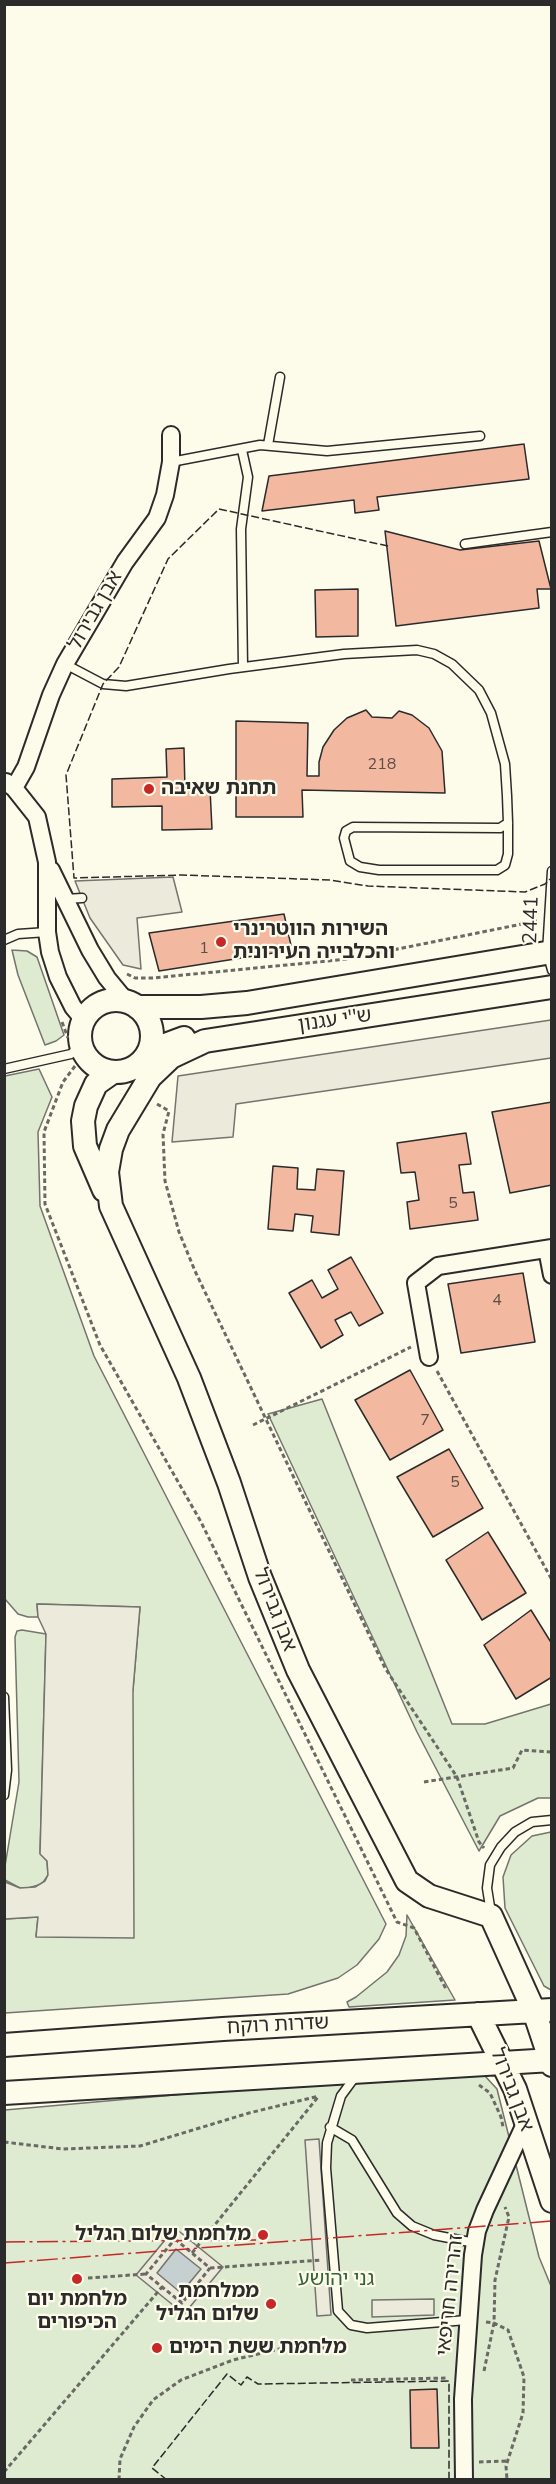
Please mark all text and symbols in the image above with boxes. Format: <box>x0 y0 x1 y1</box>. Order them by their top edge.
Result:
street label: אבן גבירול <box>64 567 128 655</box>
house number: 218 <box>368 755 396 775</box>
place label: תחנת שאיבה <box>161 777 276 801</box>
marker: תחנת שאיבה <box>142 782 156 796</box>
street label: 2441 <box>519 896 545 944</box>
place label: השירות הווטרינרי והכלבייה העירונית <box>233 918 395 965</box>
marker: השירות הווטרינרי והכלבייה העירונית <box>214 935 228 949</box>
house number: 1 <box>199 939 209 959</box>
street label: ש''י עגנון <box>297 1004 373 1038</box>
house number: 5 <box>448 1194 458 1214</box>
house number: 4 <box>492 1291 502 1311</box>
house number: 7 <box>420 1411 430 1431</box>
house number: 5 <box>450 1473 460 1493</box>
street label: אבן גבירול <box>247 1565 301 1655</box>
street label: שדרות רוקח <box>226 2011 330 2041</box>
street label: אבן גבירול <box>484 2045 538 2135</box>
place label: מלחמת שלום הגליל <box>75 2223 251 2247</box>
marker: מלחמת שלום הגליל <box>256 2228 270 2242</box>
street label: זהרירה חריפאי <box>433 2233 469 2357</box>
park label: גני יהושע <box>298 2268 374 2292</box>
marker: מלחמת יום הכיפורים <box>70 2272 84 2286</box>
place label: ממלחמת שלום הגליל <box>156 2280 259 2327</box>
place label: מלחמת יום הכיפורים <box>27 2288 127 2335</box>
marker: ממלחמת שלום הגליל <box>264 2297 278 2311</box>
place label: מלחמת ששת הימים <box>169 2336 347 2360</box>
marker: מלחמת ששת הימים <box>150 2341 164 2355</box>

